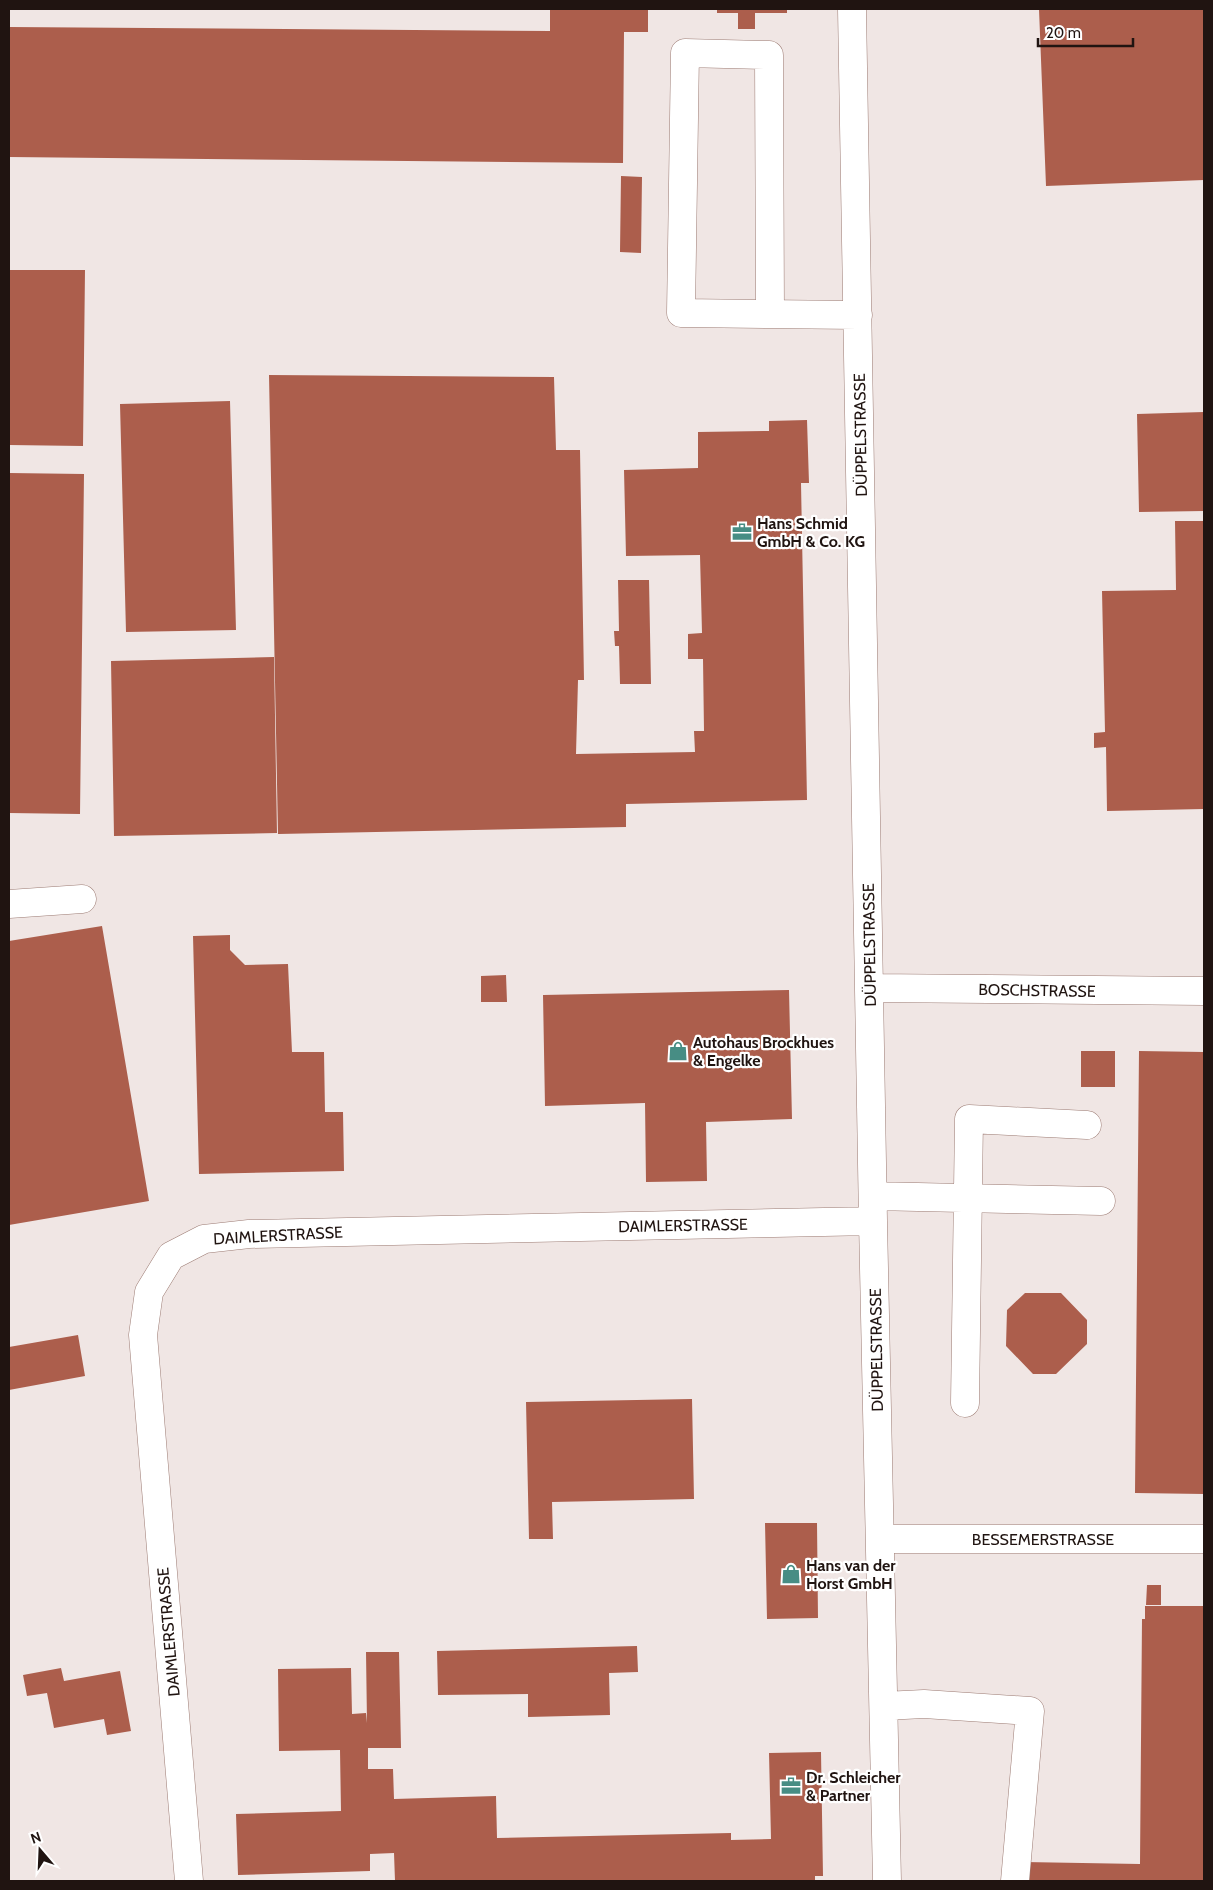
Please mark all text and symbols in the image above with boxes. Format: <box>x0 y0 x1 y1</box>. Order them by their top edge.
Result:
scale bar <box>1038 15 1133 47</box>
text: 20 m <box>1046 24 1081 42</box>
street label: DÜPPELSTRASSE <box>850 373 871 497</box>
place label: Hans Schmid GmbH & Co. KG <box>757 514 865 551</box>
office icon: Hans Schmid GmbH & Co. KG <box>731 521 753 543</box>
street label: DÜPPELSTRASSE <box>859 883 880 1007</box>
street label: BOSCHSTRASSE <box>978 980 1096 1001</box>
place label: Autohaus Brockhues & Engelke <box>693 1033 834 1070</box>
shop icon: Autohaus Brockhues & Engelke <box>667 1040 689 1062</box>
street label: DAIMLERSTRASSE <box>618 1215 748 1236</box>
street label: DAIMLERSTRASSE <box>213 1223 343 1248</box>
street label: DÜPPELSTRASSE <box>866 1288 887 1412</box>
street label: BESSEMERSTRASSE <box>972 1530 1114 1549</box>
place label: Hans van der Horst GmbH <box>806 1556 896 1593</box>
shop icon: Hans van der Horst GmbH <box>780 1563 802 1585</box>
street label: DAIMLERSTRASSE <box>153 1566 184 1697</box>
place label: Dr. Schleicher & Partner <box>806 1768 901 1805</box>
office icon: Dr. Schleicher & Partner <box>780 1775 802 1797</box>
north arrow <box>15 1825 65 1875</box>
text: N <box>28 1828 43 1848</box>

